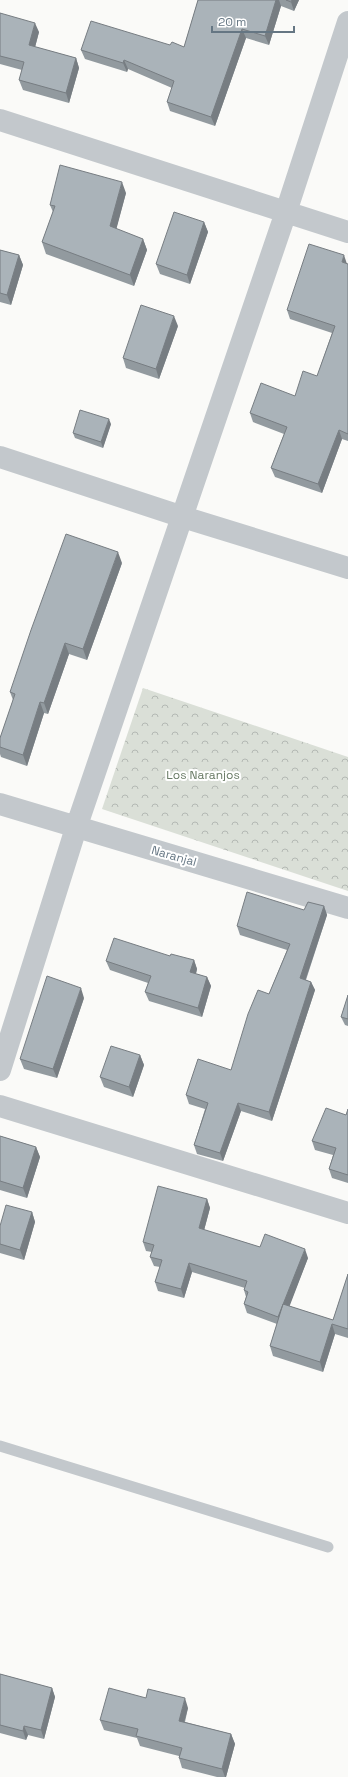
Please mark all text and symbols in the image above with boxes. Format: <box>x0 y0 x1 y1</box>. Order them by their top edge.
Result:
scale bar <box>212 8 294 34</box>
text: 20 m <box>218 14 246 30</box>
park label: Los Naranjos <box>166 767 240 783</box>
street label: Naranjal <box>150 842 198 870</box>

